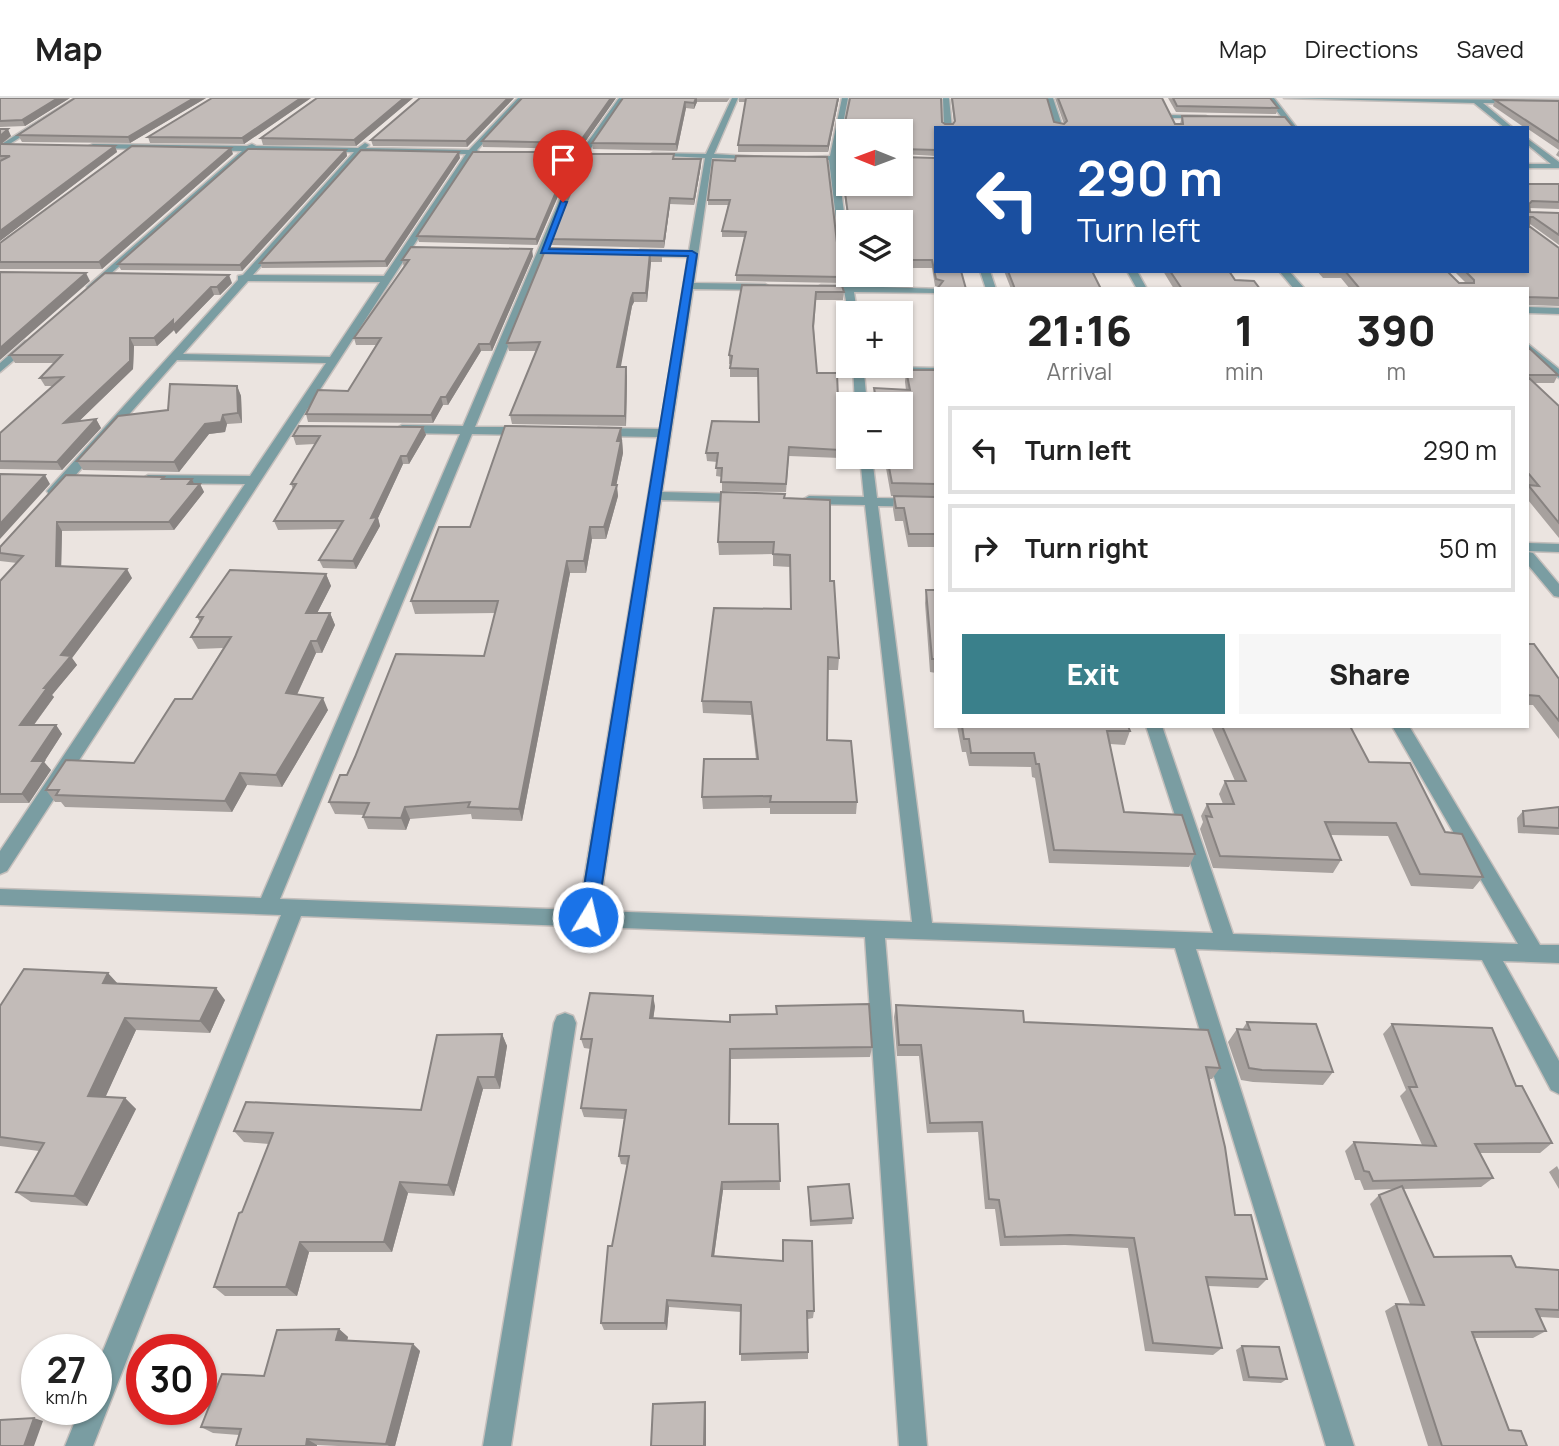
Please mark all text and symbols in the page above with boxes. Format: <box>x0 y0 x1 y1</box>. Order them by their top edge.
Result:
text: Map <box>35 26 103 71</box>
text: Map <box>1219 32 1267 65</box>
text: Directions <box>1305 32 1418 65</box>
text: Saved <box>1456 32 1524 65</box>
north arrow <box>836 119 914 196</box>
map controls <box>836 119 913 469</box>
pin <box>533 130 593 202</box>
icon: arrive <box>544 141 582 179</box>
text: 290 m <box>1077 144 1223 211</box>
icon: left <box>962 154 1053 245</box>
text: Turn left <box>1077 208 1201 252</box>
button: layers <box>836 210 913 287</box>
button: + <box>836 301 913 378</box>
text: 21:16 <box>1027 301 1132 359</box>
text: 1 <box>1235 301 1254 359</box>
text: 390 <box>1357 301 1436 359</box>
text: Arrival <box>1047 355 1112 387</box>
text: min <box>1225 355 1263 387</box>
text: m <box>1386 355 1406 387</box>
button: − <box>836 392 913 469</box>
icon: left <box>966 431 1004 469</box>
text: Turn left <box>1025 432 1132 468</box>
text: 290 m <box>1423 432 1497 468</box>
icon: right <box>966 529 1004 567</box>
text: Turn right <box>1025 530 1149 566</box>
text: 50 m <box>1439 530 1497 566</box>
button: Exit <box>962 634 1225 714</box>
button: Share <box>1239 634 1501 714</box>
position arrow <box>551 880 625 954</box>
speed limit sign: 30 <box>126 1334 217 1425</box>
text: 27 <box>47 1346 86 1394</box>
text: km/h <box>46 1385 87 1409</box>

